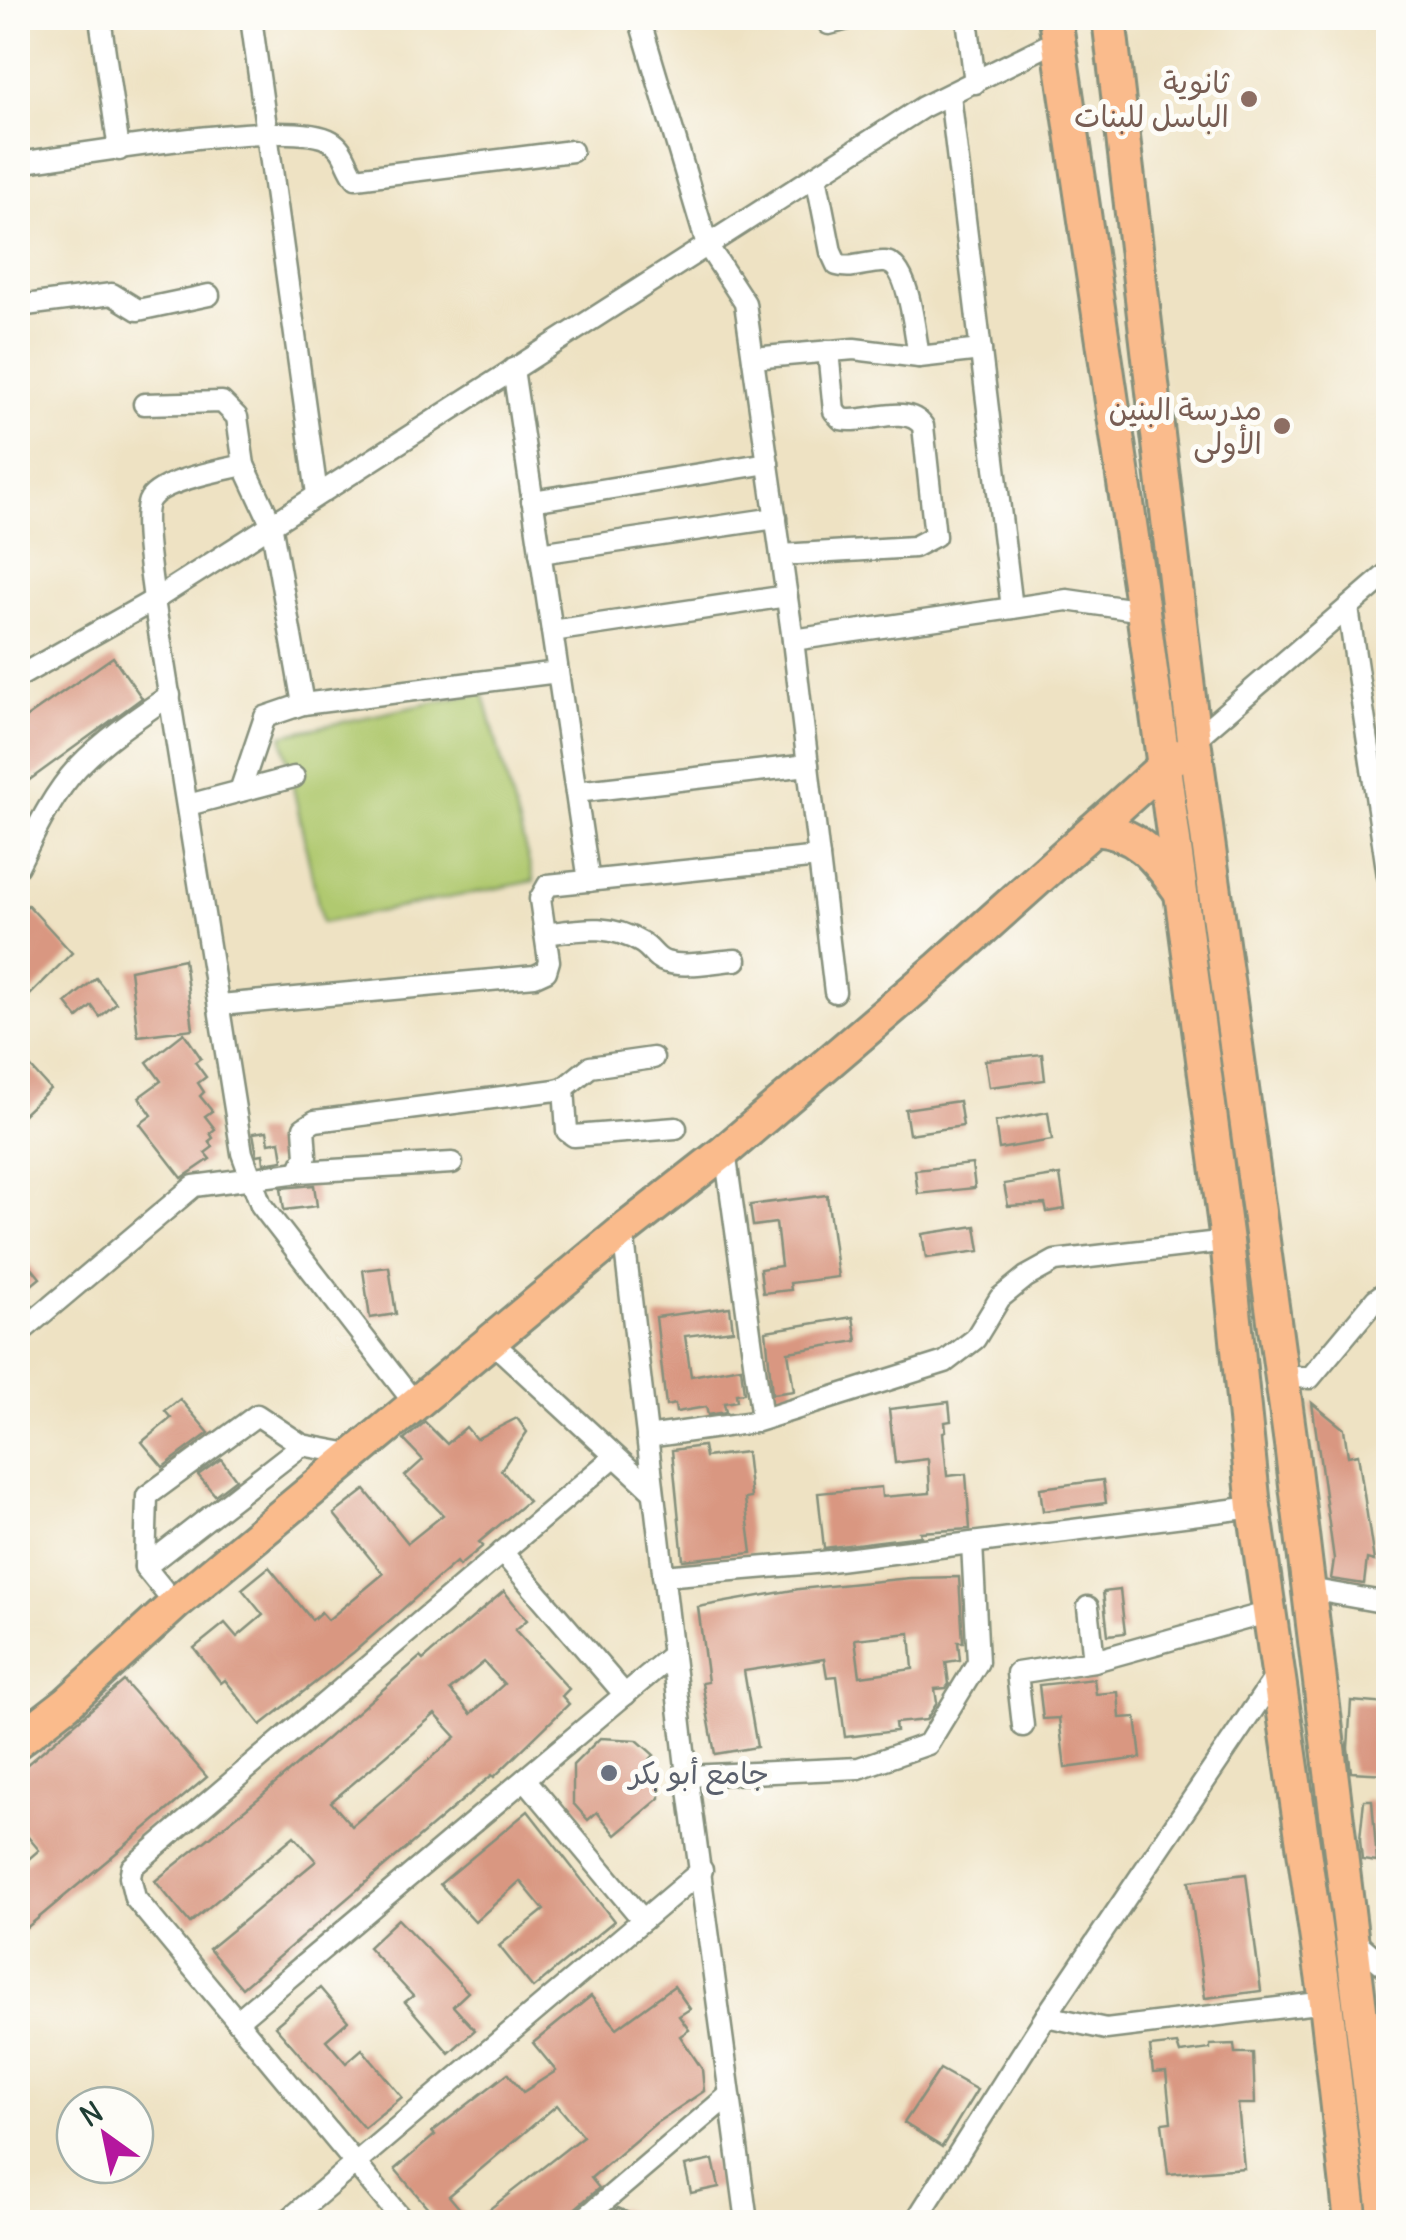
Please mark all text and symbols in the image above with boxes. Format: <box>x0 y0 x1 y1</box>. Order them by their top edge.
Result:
place label: ثانوية الباسل للبنات <box>1074 63 1230 135</box>
marker: ثانوية الباسل للبنات <box>1238 88 1260 110</box>
place label: مدرسة البنين الأولى <box>1109 390 1262 463</box>
marker: مدرسة البنين الأولى <box>1271 415 1293 437</box>
place label: جامع أبو بكر <box>626 1754 769 1796</box>
marker: جامع أبو بكر <box>598 1762 620 1784</box>
north arrow <box>55 2085 155 2185</box>
text: N <box>73 2094 109 2134</box>

